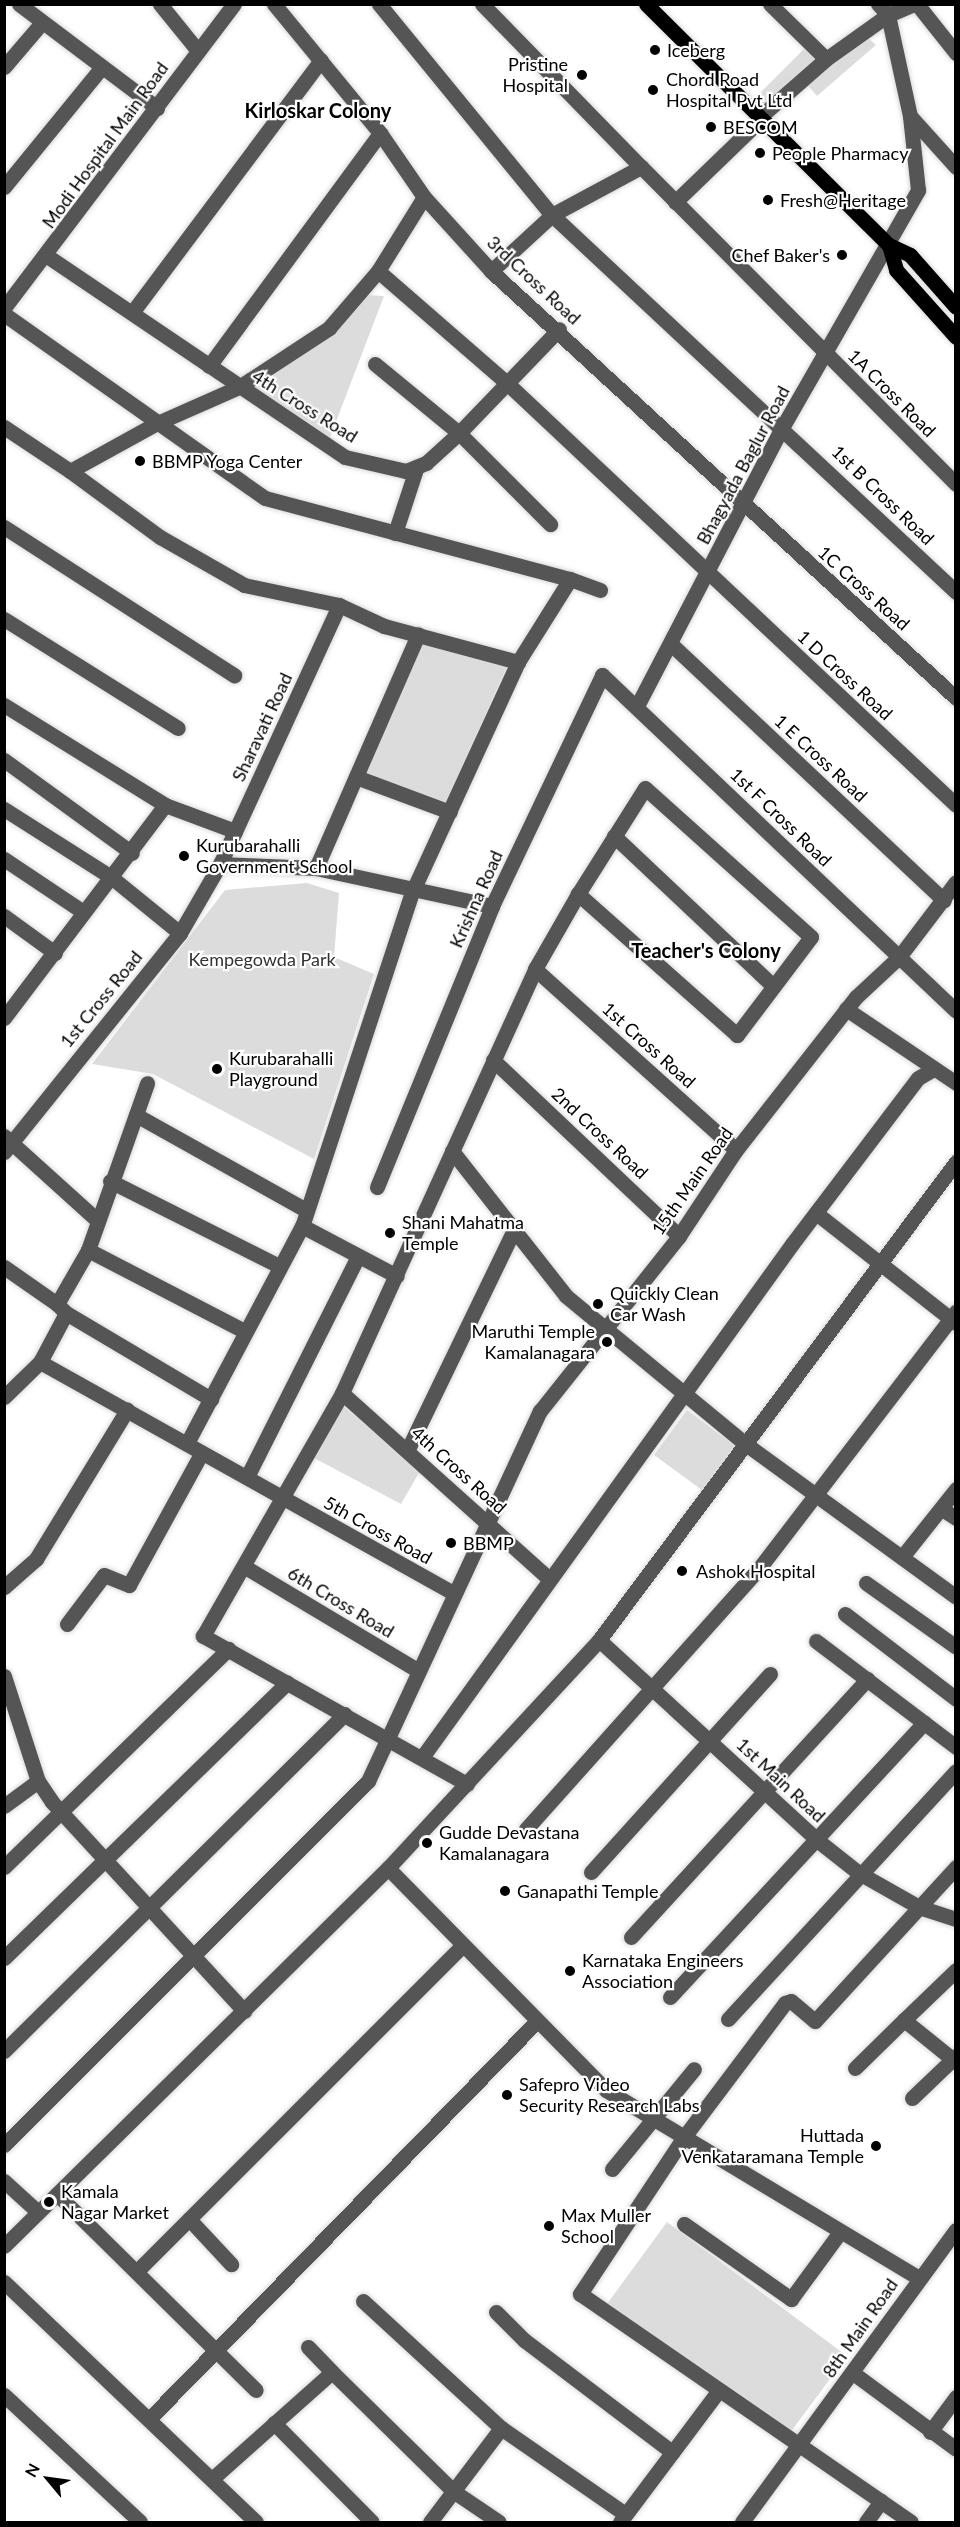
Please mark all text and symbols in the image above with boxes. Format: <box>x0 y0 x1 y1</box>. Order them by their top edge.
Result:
place label: Iceberg <box>667 39 725 61</box>
marker: Iceberg <box>648 43 662 57</box>
place label: Pristine Hospital <box>502 54 568 97</box>
street label: Modi Hospital Main Road <box>37 58 173 232</box>
marker: Pristine Hospital <box>573 66 591 84</box>
place label: Chord Road Hospital Pvt Ltd <box>666 69 792 112</box>
marker: Chord Road Hospital Pvt Ltd <box>644 81 662 99</box>
district label: Kirloskar Colony <box>244 98 392 122</box>
place label: BESCOM <box>723 116 798 138</box>
marker: BESCOM <box>704 120 718 134</box>
place label: People Pharmacy <box>772 142 908 164</box>
marker: People Pharmacy <box>753 146 767 160</box>
place label: Fresh@Heritage <box>780 189 906 211</box>
marker: Fresh@Heritage <box>761 193 775 207</box>
street label: 3rd Cross Road <box>483 231 585 329</box>
place label: Chef Baker's <box>731 244 830 266</box>
marker: Chef Baker's <box>835 248 849 262</box>
street label: 1A Cross Road <box>843 344 941 442</box>
street label: 4th Cross Road <box>248 365 362 447</box>
street label: Bhagyada Baglur Road <box>692 382 794 548</box>
street label: 1st B Cross Road <box>827 441 939 549</box>
place label: BBMP Yoga Center <box>152 450 303 472</box>
marker: BBMP Yoga Center <box>133 454 147 468</box>
street label: 1C Cross Road <box>814 541 914 635</box>
street label: 1 D Cross Road <box>793 626 897 724</box>
street label: Sharavati Road <box>227 669 297 785</box>
street label: 1 E Cross Road <box>770 710 872 806</box>
street label: 1st F Cross Road <box>726 763 836 871</box>
place label: Kurubarahalli Government School <box>196 835 352 878</box>
street label: Krishna Road <box>445 847 507 951</box>
marker: Kurubarahalli Government School <box>177 849 191 863</box>
district label: Teacher's Colony <box>631 938 781 962</box>
street label: 1st Cross Road <box>56 946 146 1052</box>
park label: Kempegowda Park <box>188 948 336 970</box>
street label: 1st Cross Road <box>598 998 700 1092</box>
place label: Kurubarahalli Playground <box>229 1048 333 1090</box>
marker: Kurubarahalli Playground <box>210 1062 224 1076</box>
street label: 2nd Cross Road <box>547 1083 653 1183</box>
street label: 15th Main Road <box>647 1123 737 1239</box>
place label: Shani Mahatma Temple <box>402 1212 524 1254</box>
marker: Shani Mahatma Temple <box>383 1226 397 1240</box>
place label: Quickly Clean Car Wash <box>610 1283 719 1326</box>
marker: Quickly Clean Car Wash <box>591 1297 605 1311</box>
place label: Maruthi Temple Kamalanagara <box>471 1321 595 1364</box>
marker: Maruthi Temple Kamalanagara <box>600 1335 614 1349</box>
street label: 4th Cross Road <box>407 1422 511 1518</box>
street label: 5th Cross Road <box>320 1491 436 1569</box>
place label: BBMP <box>463 1532 514 1554</box>
marker: BBMP <box>444 1536 458 1550</box>
place label: Ashok Hospital <box>696 1560 816 1582</box>
street label: 6th Cross Road <box>284 1562 398 1642</box>
marker: Ashok Hospital <box>673 1562 691 1580</box>
street label: 1st Main Road <box>732 1733 830 1827</box>
place label: Gudde Devastana Kamalanagara <box>439 1822 579 1864</box>
marker: Gudde Devastana Kamalanagara <box>420 1836 434 1850</box>
place label: Ganapathi Temple <box>517 1880 659 1902</box>
marker: Ganapathi Temple <box>498 1884 512 1898</box>
place label: Karnataka Engineers Association <box>582 1950 744 1992</box>
marker: Karnataka Engineers Association <box>563 1964 577 1978</box>
place label: Safepro Video Security Research Labs <box>519 2074 700 2116</box>
marker: Safepro Video Security Research Labs <box>500 2088 514 2102</box>
place label: Huttada Venkataramana Temple <box>681 2125 864 2168</box>
marker: Huttada Venkataramana Temple <box>869 2139 883 2153</box>
place label: Kamala Nagar Market <box>61 2181 169 2224</box>
marker: Kamala Nagar Market <box>42 2195 56 2209</box>
place label: Max Muller School <box>561 2205 651 2248</box>
marker: Max Muller School <box>542 2219 556 2233</box>
street label: 8th Main Road <box>818 2274 902 2382</box>
north arrow <box>18 2449 78 2509</box>
text: N <box>21 2460 43 2480</box>

